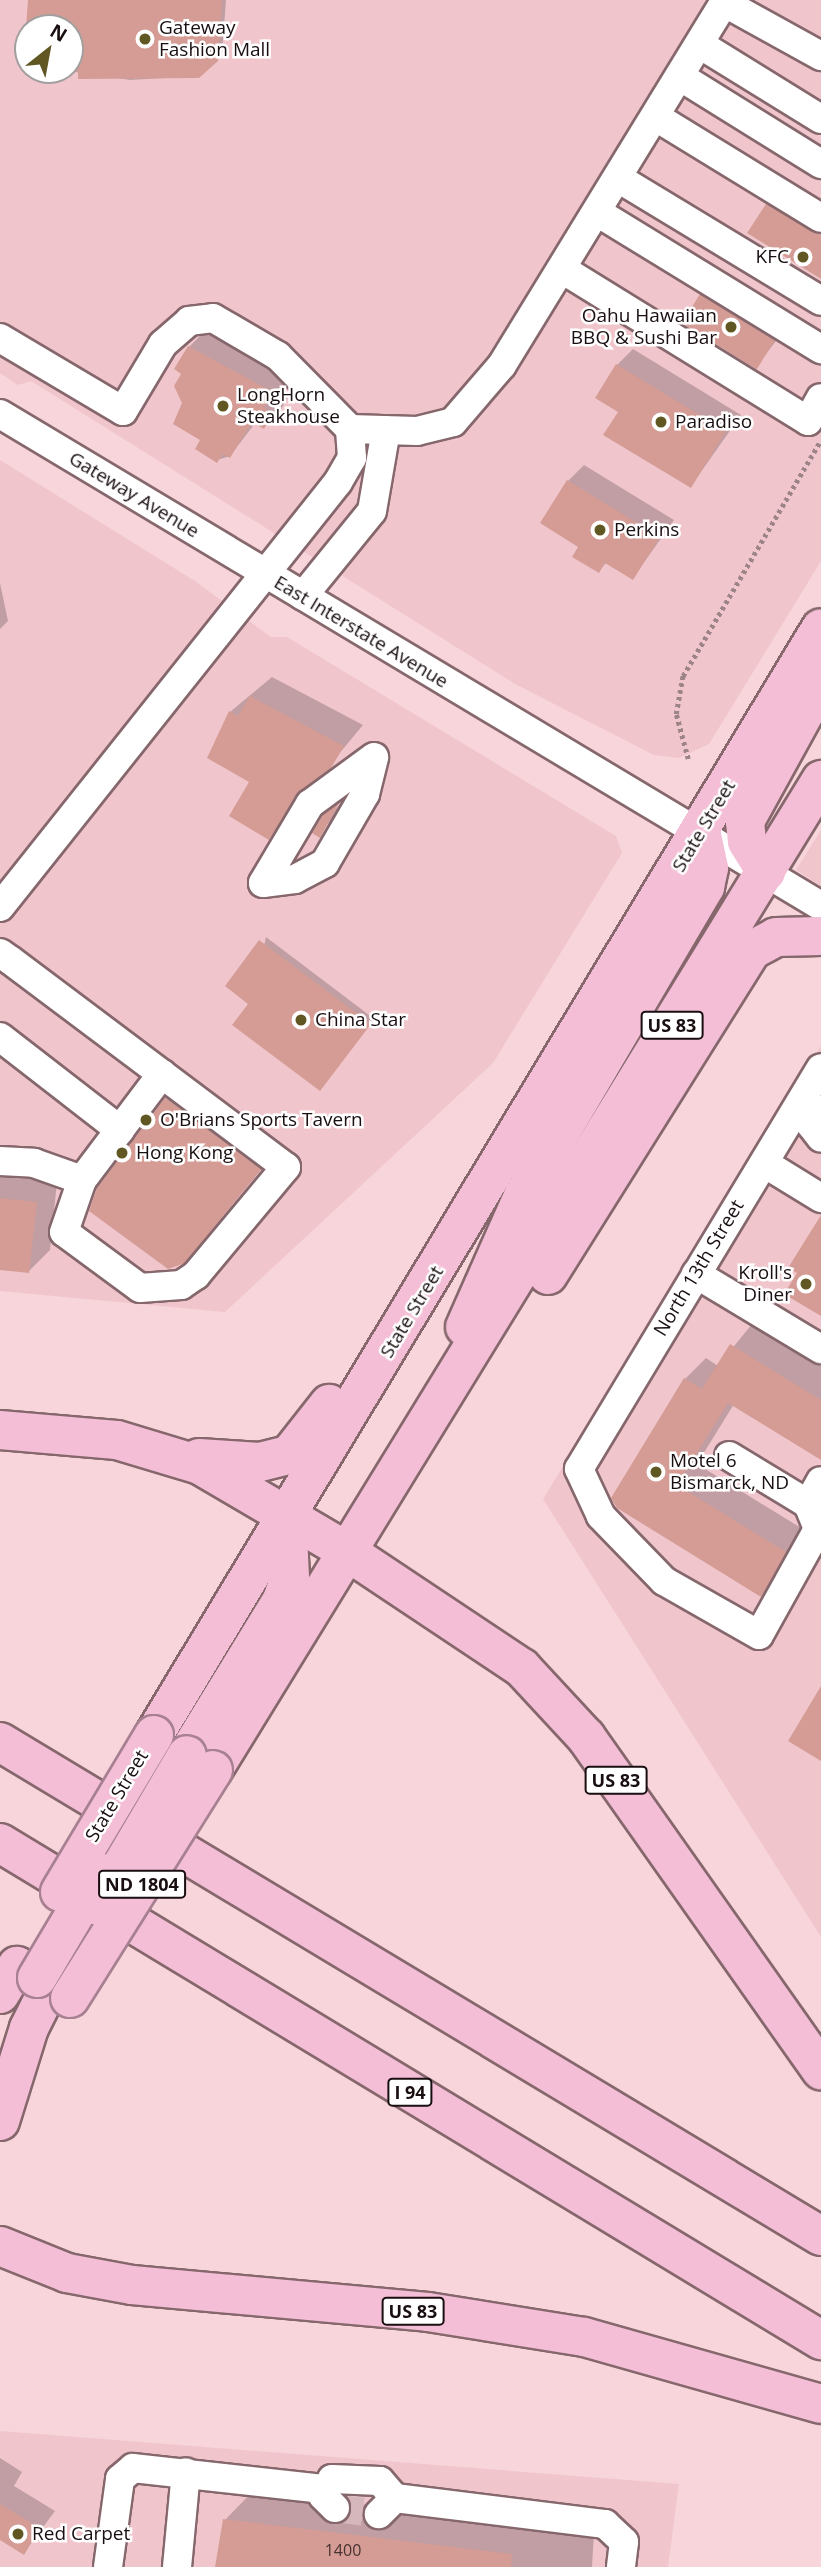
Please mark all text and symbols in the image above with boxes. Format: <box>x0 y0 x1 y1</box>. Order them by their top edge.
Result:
north arrow <box>14 14 84 84</box>
place label: Gateway Fashion Mall <box>159 17 270 61</box>
text: N <box>45 18 72 48</box>
marker: Gateway Fashion Mall <box>137 31 153 47</box>
place label: KFC <box>756 246 789 268</box>
marker: KFC <box>795 249 811 265</box>
place label: Oahu Hawaiian BBQ & Sushi Bar <box>571 305 717 349</box>
marker: Oahu Hawaiian BBQ & Sushi Bar <box>723 319 739 335</box>
place label: LongHorn Steakhouse <box>237 384 340 428</box>
marker: LongHorn Steakhouse <box>215 398 231 414</box>
place label: Paradiso <box>675 411 752 433</box>
marker: Paradiso <box>653 414 669 430</box>
street label: Gateway Avenue <box>65 447 203 543</box>
place label: Perkins <box>614 519 679 541</box>
marker: Perkins <box>592 522 608 538</box>
street label: East Interstate Avenue <box>270 571 452 693</box>
street label: State Street <box>668 776 740 876</box>
place label: China Star <box>315 1009 406 1031</box>
road number: US 83 <box>640 1010 704 1040</box>
marker: China Star <box>293 1012 309 1028</box>
place label: O'Brians Sports Tavern <box>160 1109 363 1131</box>
marker: O'Brians Sports Tavern <box>138 1112 154 1128</box>
place label: Hong Kong <box>136 1142 233 1164</box>
marker: Hong Kong <box>114 1145 130 1161</box>
street label: North 13th Street <box>649 1196 749 1340</box>
street label: State Street <box>376 1262 448 1362</box>
place label: Kroll's Diner <box>738 1262 792 1306</box>
marker: Kroll's Diner <box>798 1276 814 1292</box>
place label: Motel 6 Bismarck, ND <box>670 1450 789 1494</box>
marker: Motel 6 Bismarck, ND <box>648 1464 664 1480</box>
street label: State Street <box>81 1746 153 1846</box>
road number: US 83 <box>584 1765 648 1794</box>
road number: ND 1804 <box>96 1870 188 1898</box>
road number: I 94 <box>387 2078 433 2106</box>
road number: US 83 <box>382 2297 444 2326</box>
place label: Red Carpet <box>32 2523 130 2545</box>
marker: Red Carpet <box>10 2526 26 2542</box>
house number: 1400 <box>325 2540 361 2560</box>

